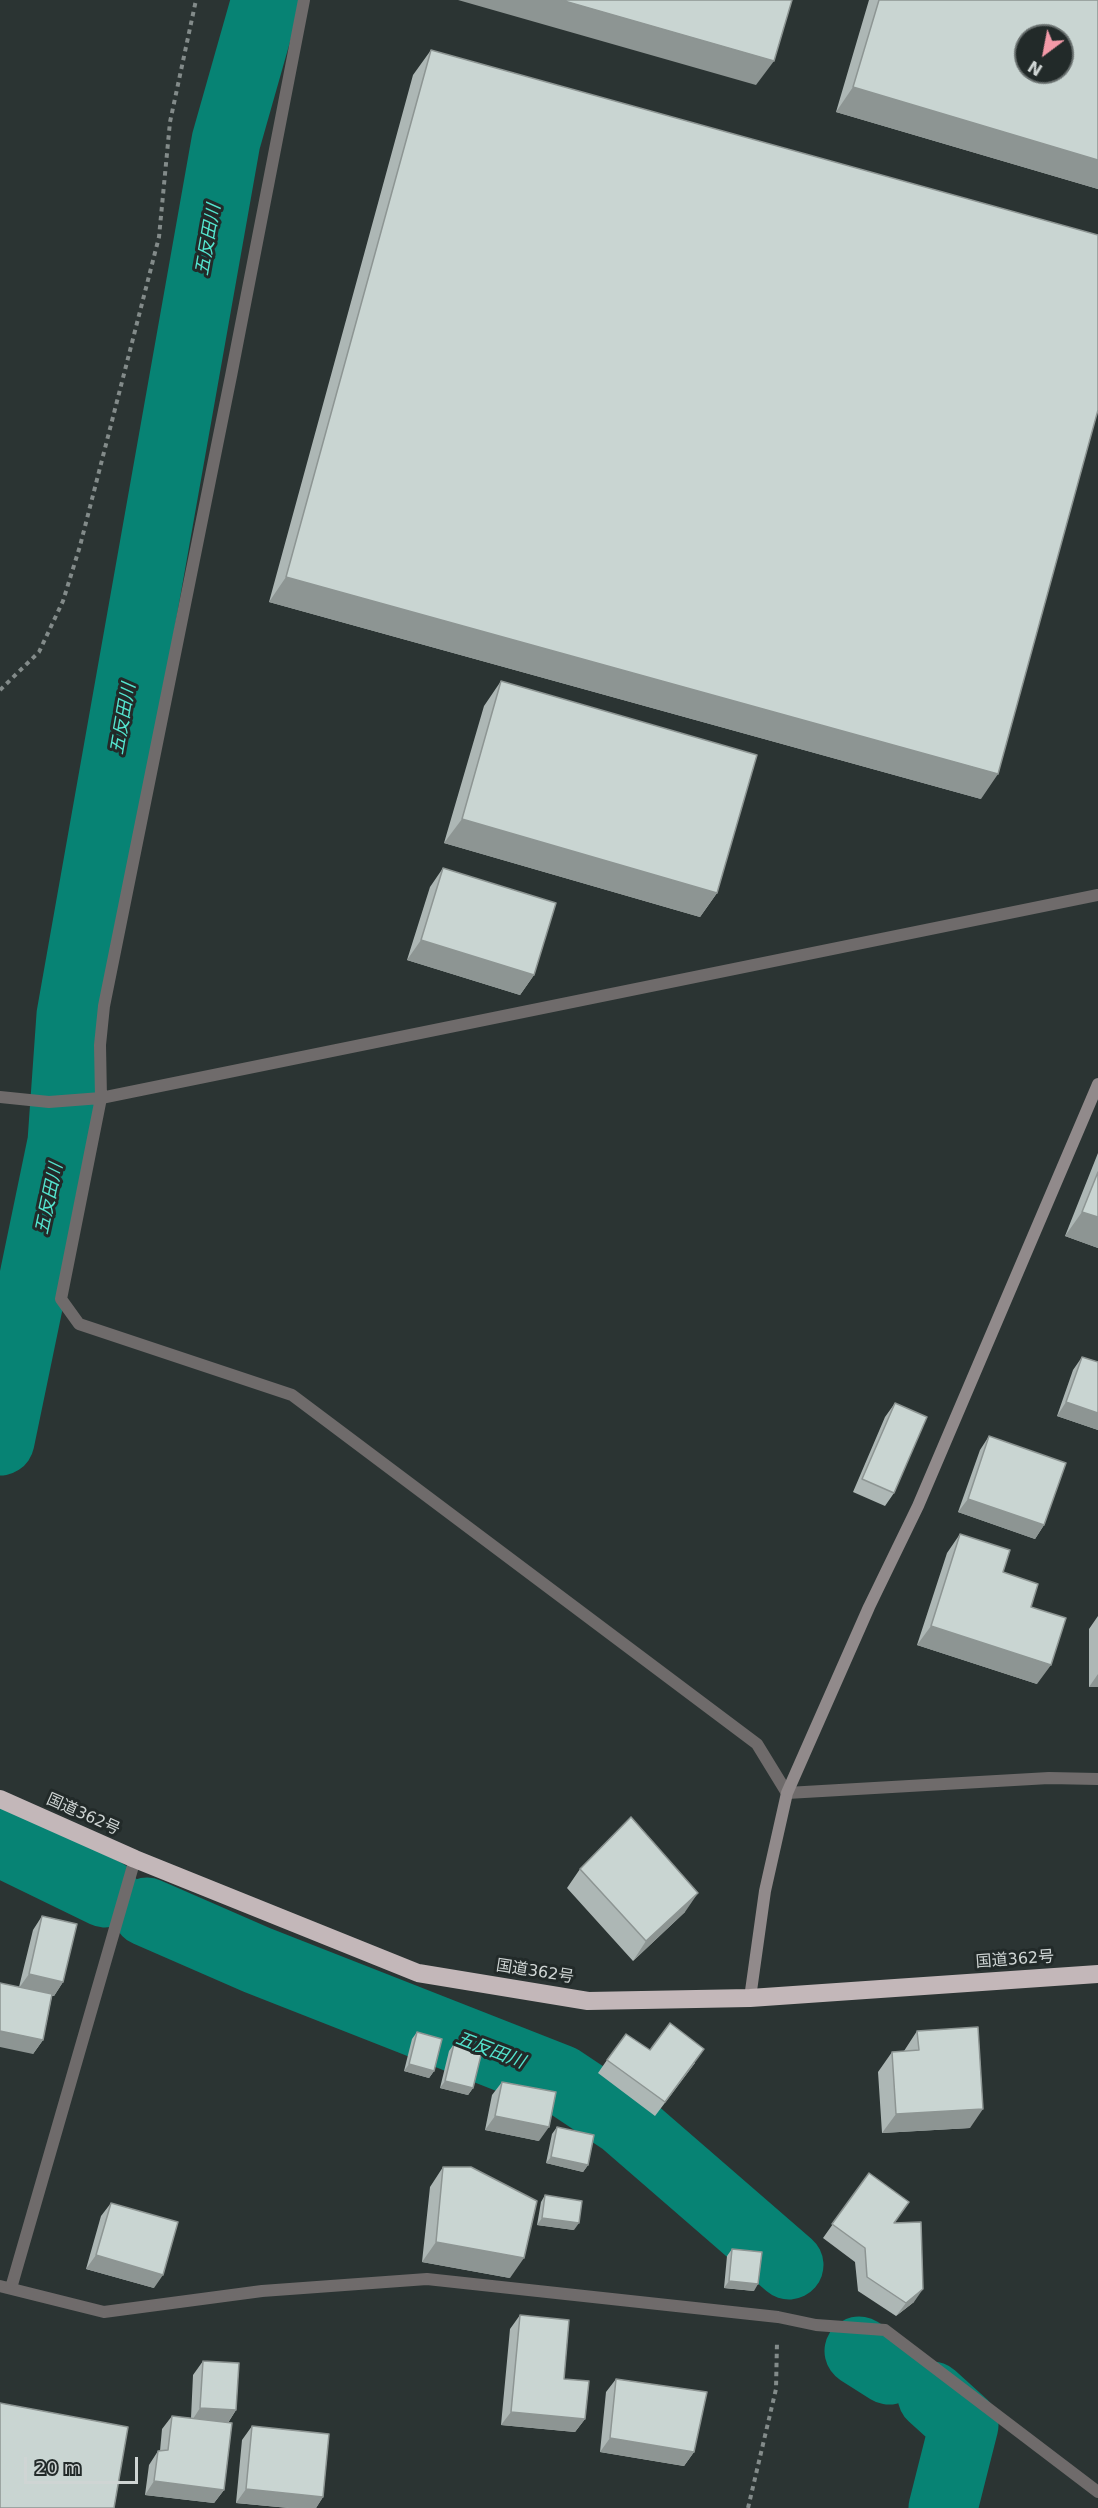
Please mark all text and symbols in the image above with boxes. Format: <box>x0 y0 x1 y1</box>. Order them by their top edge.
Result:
north arrow <box>1014 24 1074 84</box>
text: N <box>1025 56 1046 80</box>
water label: 五反田川 <box>192 203 226 277</box>
water label: 五反田川 <box>107 682 141 756</box>
water label: 五反田川 <box>32 1162 68 1236</box>
street label: 国道362号 <box>43 1790 123 1840</box>
street label: 国道362号 <box>975 1948 1055 1972</box>
street label: 国道362号 <box>495 1956 575 1988</box>
water label: 五反田川 <box>453 2028 527 2074</box>
scale bar <box>27 2445 141 2483</box>
text: 20 m <box>35 2457 81 2478</box>

